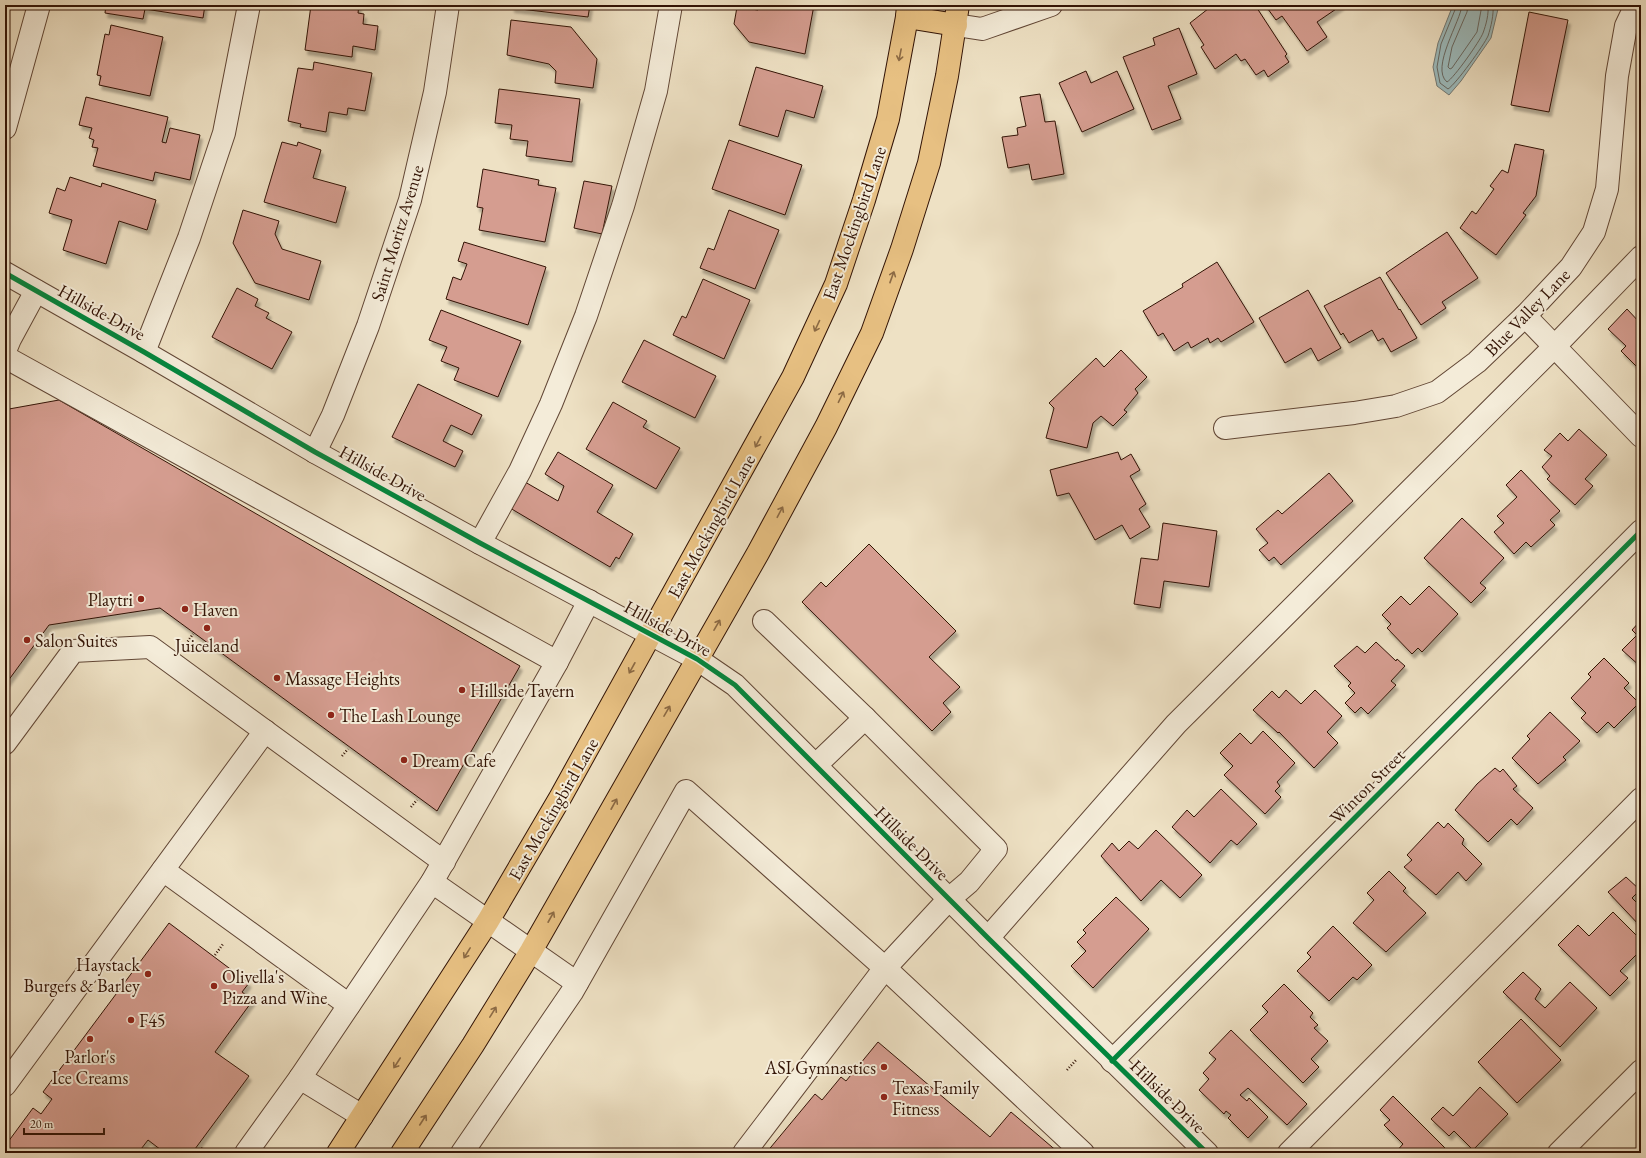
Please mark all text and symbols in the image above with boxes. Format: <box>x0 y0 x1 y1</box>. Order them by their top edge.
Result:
one-way arrow <box>896 49 904 62</box>
street label: East Mockingbird Lane <box>817 143 891 303</box>
street label: Saint Moritz Avenue <box>365 162 429 304</box>
street label: Blue Valley Lane <box>1479 263 1575 361</box>
one-way arrow <box>889 271 896 284</box>
street label: Hillside Drive <box>54 279 150 345</box>
one-way arrow <box>813 320 820 332</box>
one-way arrow <box>838 391 845 403</box>
one-way arrow <box>753 436 761 448</box>
street label: Hillside Drive <box>335 440 431 506</box>
street label: East Mockingbird Lane <box>662 450 760 602</box>
one-way arrow <box>777 506 785 518</box>
place label: Playtri <box>88 588 134 611</box>
marker: Playtri <box>136 594 146 604</box>
street label: Hillside Drive <box>620 595 716 661</box>
place label: Haven <box>193 598 239 621</box>
marker: Haven <box>180 604 190 614</box>
one-way arrow <box>713 619 721 631</box>
marker: Juiceland <box>202 623 212 633</box>
place label: Salon Suites <box>35 629 118 652</box>
place label: Juiceland <box>173 634 240 657</box>
marker: Salon Suites <box>22 635 32 645</box>
one-way arrow <box>627 662 635 674</box>
place label: Massage Heights <box>285 667 400 690</box>
marker: Massage Heights <box>272 673 282 683</box>
place label: Hillside Tavern <box>470 679 575 702</box>
marker: Hillside Tavern <box>457 685 467 695</box>
place label: The Lash Lounge <box>339 704 461 727</box>
one-way arrow <box>663 705 671 717</box>
marker: The Lash Lounge <box>326 710 336 720</box>
street label: East Mockingbird Lane <box>503 734 603 884</box>
street label: Winton Street <box>1324 743 1410 829</box>
place label: Dream Cafe <box>412 749 496 772</box>
marker: Dream Cafe <box>399 755 409 765</box>
one-way arrow <box>611 798 619 810</box>
street label: Hillside Drive <box>870 801 954 885</box>
one-way arrow <box>547 911 555 923</box>
one-way arrow <box>463 948 471 959</box>
place label: Haystack Burgers & Barley <box>23 953 141 997</box>
place label: Olivella's Pizza and Wine <box>222 965 327 1009</box>
marker: Haystack Burgers & Barley <box>143 969 153 979</box>
marker: Olivella's Pizza and Wine <box>209 981 219 991</box>
one-way arrow <box>490 1006 498 1018</box>
place label: F45 <box>139 1009 166 1032</box>
marker: F45 <box>126 1015 136 1025</box>
marker: Parlor's Ice Creams <box>85 1034 95 1044</box>
place label: Parlor's Ice Creams <box>52 1045 128 1089</box>
street label: Hillside Drive <box>1125 1054 1211 1138</box>
place label: ASI Gymnastics <box>764 1056 876 1079</box>
one-way arrow <box>393 1057 401 1068</box>
marker: ASI Gymnastics <box>879 1062 889 1072</box>
place label: Texas Family Fitness <box>892 1076 980 1120</box>
marker: Texas Family Fitness <box>879 1092 889 1102</box>
scale bar <box>24 1110 104 1136</box>
one-way arrow <box>419 1115 427 1126</box>
text: 20 m <box>30 1116 54 1132</box>

